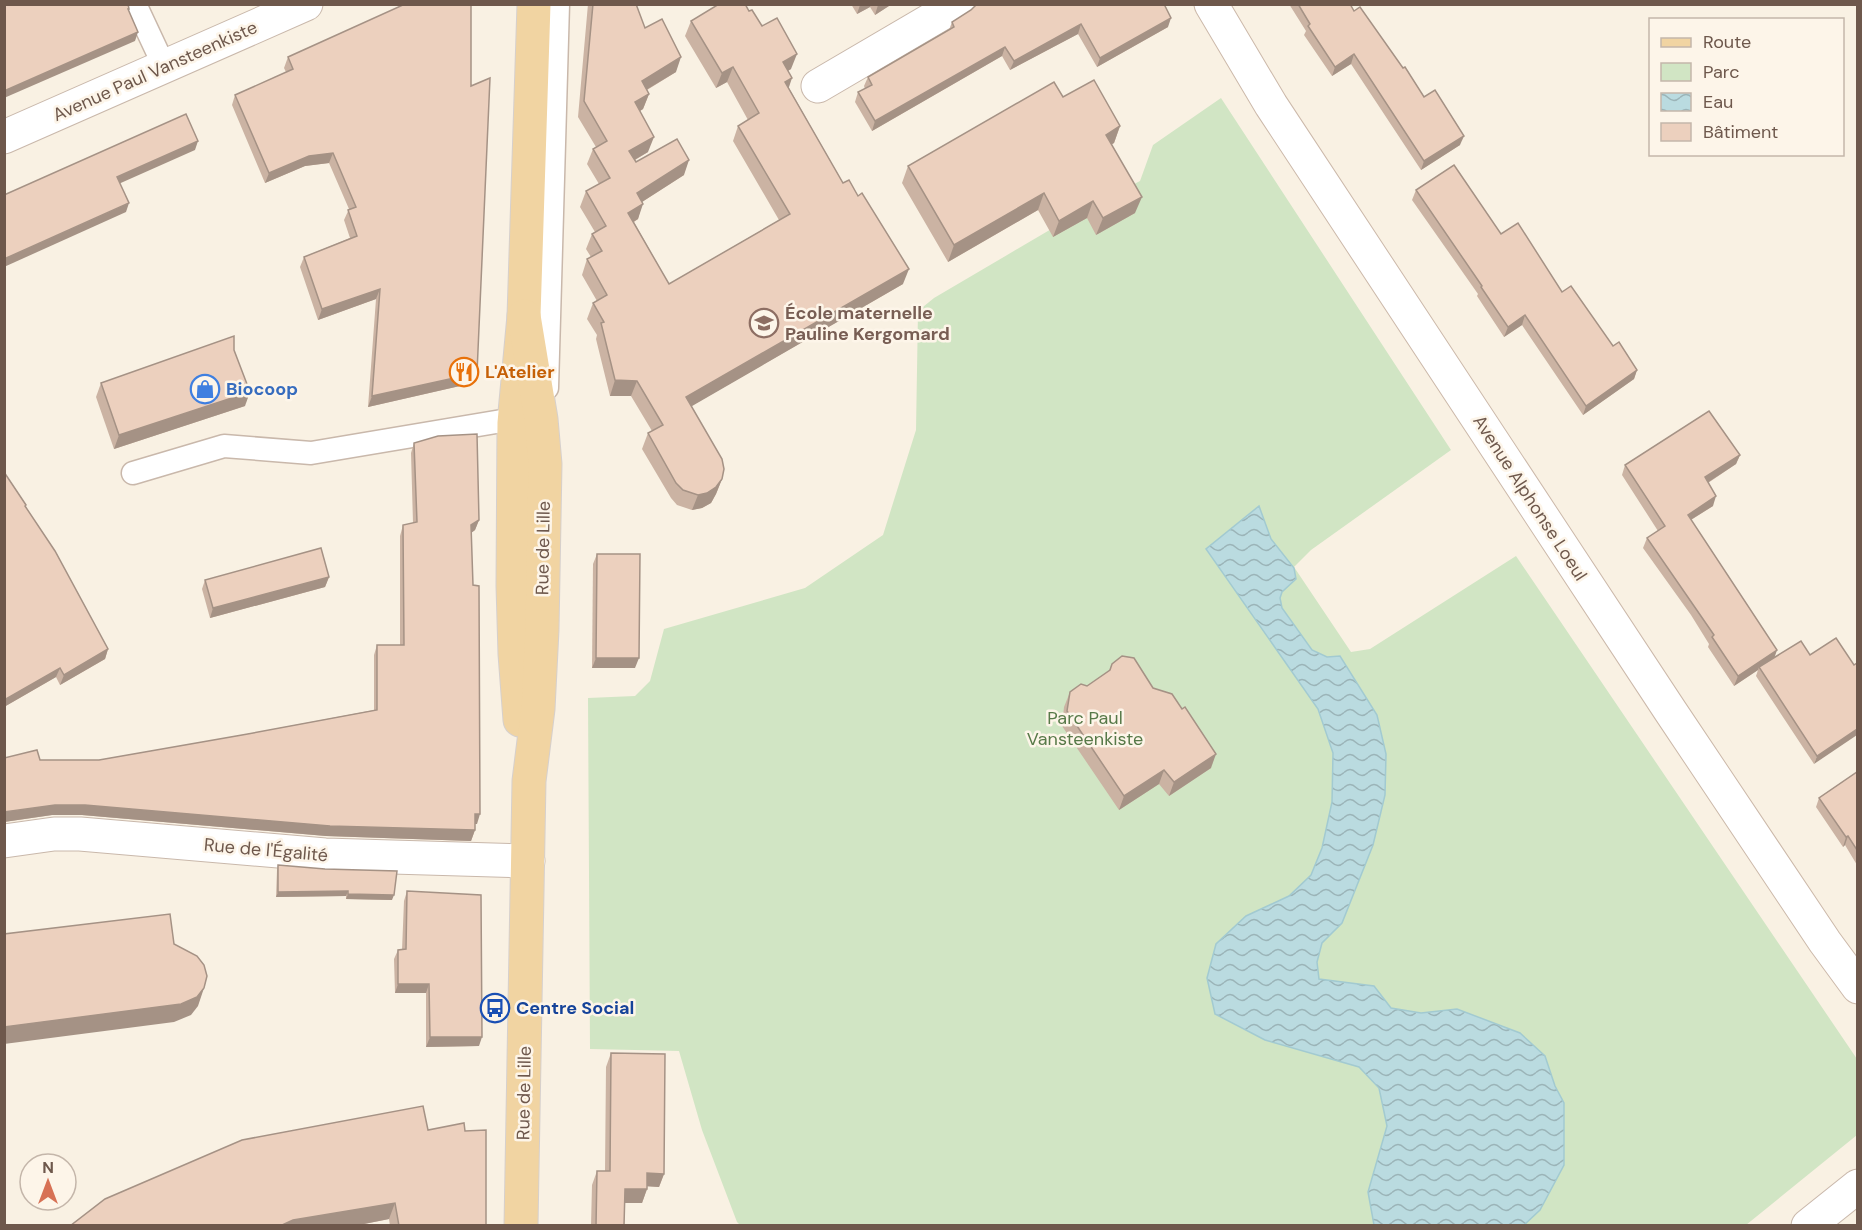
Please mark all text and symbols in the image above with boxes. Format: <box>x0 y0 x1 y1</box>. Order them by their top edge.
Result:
street label: Avenue Paul Vansteenkiste <box>49 15 261 127</box>
legend <box>1649 18 1844 156</box>
text: Route <box>1703 30 1751 54</box>
text: Parc <box>1703 60 1739 84</box>
text: Eau <box>1703 90 1733 114</box>
text: Bâtiment <box>1703 120 1778 144</box>
place label: École maternelle Pauline Kergomard <box>785 301 950 346</box>
school or university icon: École maternelle Pauline Kergomard <box>748 307 780 339</box>
restaurant icon: L'Atelier <box>448 356 480 388</box>
place label: L'Atelier <box>485 360 555 384</box>
shop icon: Biocoop <box>189 373 221 405</box>
place label: Biocoop <box>226 377 298 401</box>
street label: Avenue Alphonse Loeul <box>1467 411 1593 585</box>
street label: Rue de Lille <box>530 501 556 595</box>
park label: Parc Paul Vansteenkiste <box>1027 706 1143 751</box>
street label: Rue de l'Égalité <box>203 833 329 867</box>
bus stop icon: Centre Social <box>479 992 511 1024</box>
place label: Centre Social <box>516 996 634 1020</box>
street label: Rue de Lille <box>511 1046 537 1140</box>
north arrow <box>18 1152 78 1212</box>
text: N <box>42 1157 54 1178</box>

